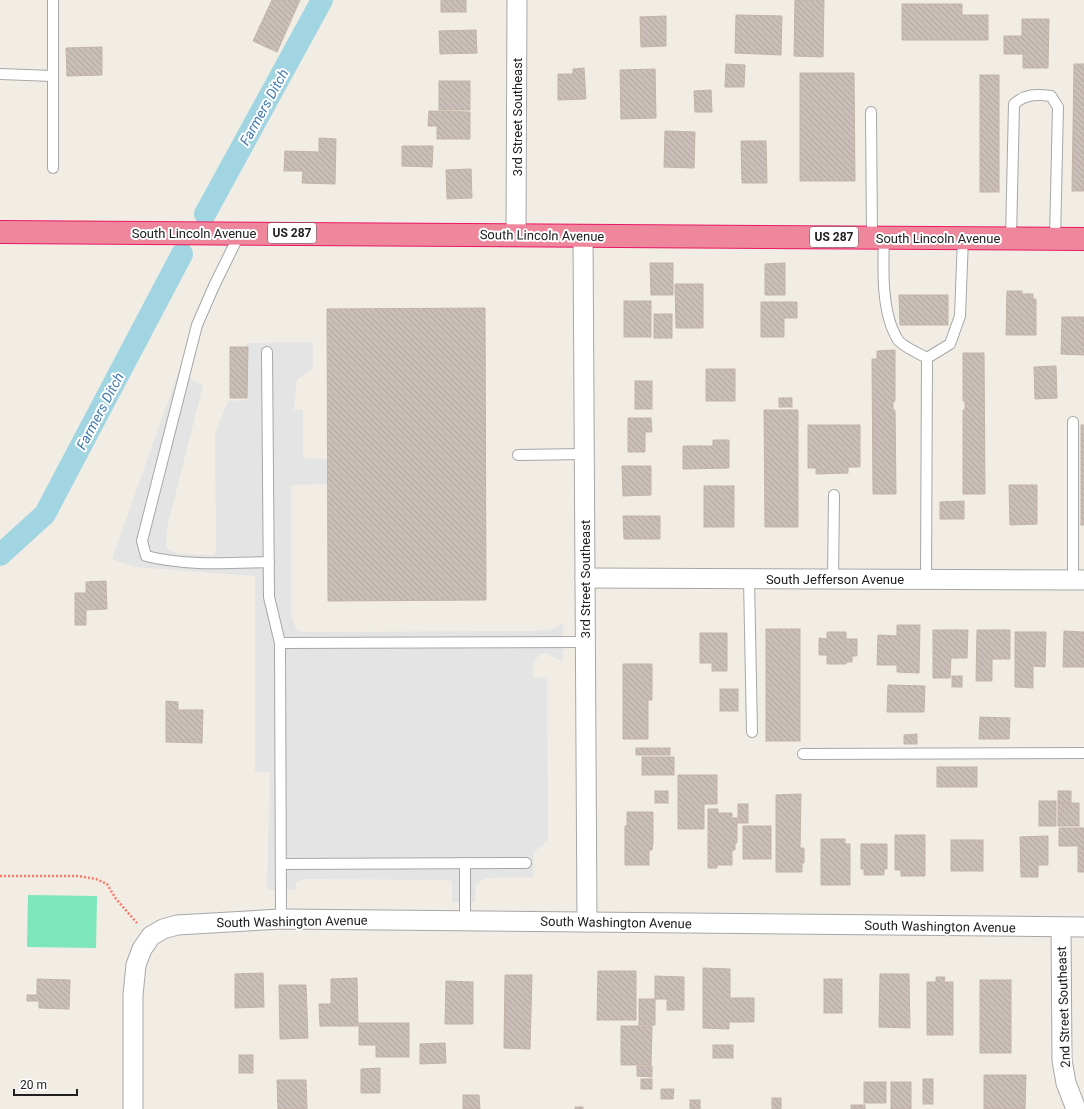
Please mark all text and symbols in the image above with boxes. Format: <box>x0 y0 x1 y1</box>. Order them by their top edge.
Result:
street label: 3rd Street Southeast <box>510 58 525 176</box>
water label: Farmers Ditch <box>236 66 292 148</box>
road number: US 287 <box>268 223 316 243</box>
street label: South Lincoln Avenue <box>132 226 256 241</box>
street label: South Lincoln Avenue <box>480 227 605 244</box>
road number: US 287 <box>810 227 858 247</box>
street label: South Lincoln Avenue <box>876 231 1000 246</box>
water label: Farmers Ditch <box>73 370 127 452</box>
street label: 3rd Street Southeast <box>578 520 593 638</box>
street label: South Jefferson Avenue <box>766 572 904 587</box>
street label: South Washington Avenue <box>216 913 368 930</box>
street label: South Washington Avenue <box>540 914 692 931</box>
street label: South Washington Avenue <box>864 918 1016 935</box>
street label: 2nd Street Southeast <box>1054 946 1073 1068</box>
scale bar <box>14 1071 77 1097</box>
text: 20 m <box>20 1078 47 1092</box>

